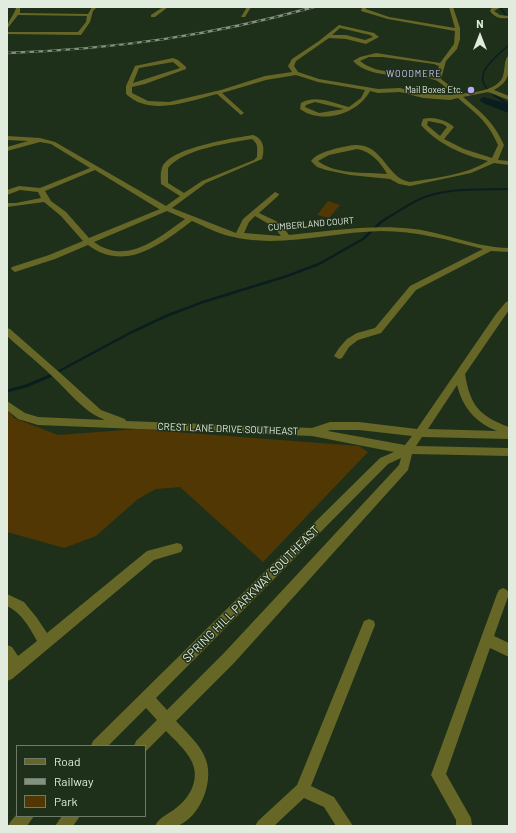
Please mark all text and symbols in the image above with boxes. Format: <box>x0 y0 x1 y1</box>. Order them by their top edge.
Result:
north arrow <box>460 16 500 56</box>
text: N <box>476 17 484 30</box>
district label: WOODMERE <box>386 69 442 79</box>
place label: Mail Boxes Etc. <box>405 85 463 95</box>
marker: Mail Boxes Etc. <box>466 85 476 95</box>
street label: CUMBERLAND COURT <box>268 215 354 233</box>
street label: CREST LANE DRIVE SOUTHEAST <box>157 421 299 437</box>
street label: SPRING HILL PARKWAY SOUTHEAST <box>179 522 323 666</box>
legend <box>16 745 146 817</box>
text: Road <box>54 754 81 768</box>
text: Railway <box>54 774 93 788</box>
text: Park <box>54 794 78 808</box>

